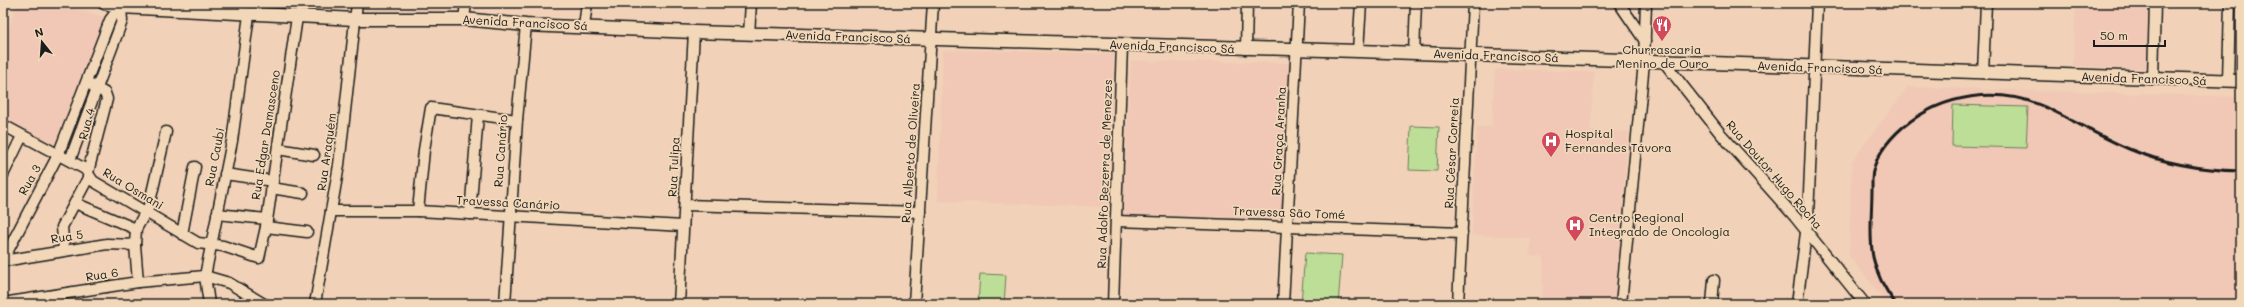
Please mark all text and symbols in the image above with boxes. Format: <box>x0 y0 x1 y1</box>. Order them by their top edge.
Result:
street label: Avenida Francisco Sá <box>462 11 588 33</box>
restaurant icon: Churrascaria Menino de Ouro <box>1651 14 1673 42</box>
north arrow <box>22 22 62 62</box>
scale bar <box>2094 22 2165 48</box>
text: N <box>33 24 45 40</box>
street label: Avenida Francisco Sá <box>785 26 911 46</box>
text: 50 m <box>2100 27 2128 43</box>
street label: Avenida Francisco Sá <box>1109 36 1235 56</box>
place label: Churrascaria Menino de Ouro <box>1615 41 1709 71</box>
street label: Avenida Francisco Sá <box>1433 45 1559 65</box>
street label: Avenida Francisco Sá <box>1757 57 1883 77</box>
street label: Avenida Francisco Sá <box>2081 68 2207 88</box>
street label: Rua Edgar Damasceno <box>247 69 283 201</box>
street label: Rua Adolfo Bezerra de Menezes <box>1093 79 1115 269</box>
street label: Rua Alberto de Oliveira <box>897 82 923 223</box>
street label: Rua Graça Aranha <box>1267 86 1289 196</box>
street label: Rua César Correia <box>1440 97 1462 209</box>
street label: Rua 4 <box>74 106 98 142</box>
street label: Rua Araquém <box>313 112 339 192</box>
street label: Rua Canário <box>489 114 511 188</box>
street label: Rua Doutor Hugo Rocha <box>1723 117 1826 232</box>
place label: Hospital Fernandes Távora <box>1565 125 1672 155</box>
street label: Rua Caubi <box>200 126 228 188</box>
hospital icon: Hospital Fernandes Távora <box>1540 130 1562 158</box>
street label: Rua Tulipa <box>663 136 683 198</box>
street label: Rua 3 <box>14 161 44 198</box>
street label: Rua Osmani <box>100 164 167 213</box>
street label: Travessa Canário <box>456 191 560 213</box>
street label: Travessa São Tomé <box>1232 202 1346 222</box>
place label: Centro Regional Integrado de Oncologia <box>1589 209 1730 239</box>
hospital icon: Centro Regional Integrado de Oncologia <box>1564 214 1586 242</box>
street label: Rua 5 <box>50 226 84 246</box>
street label: Rua 6 <box>84 264 119 284</box>

